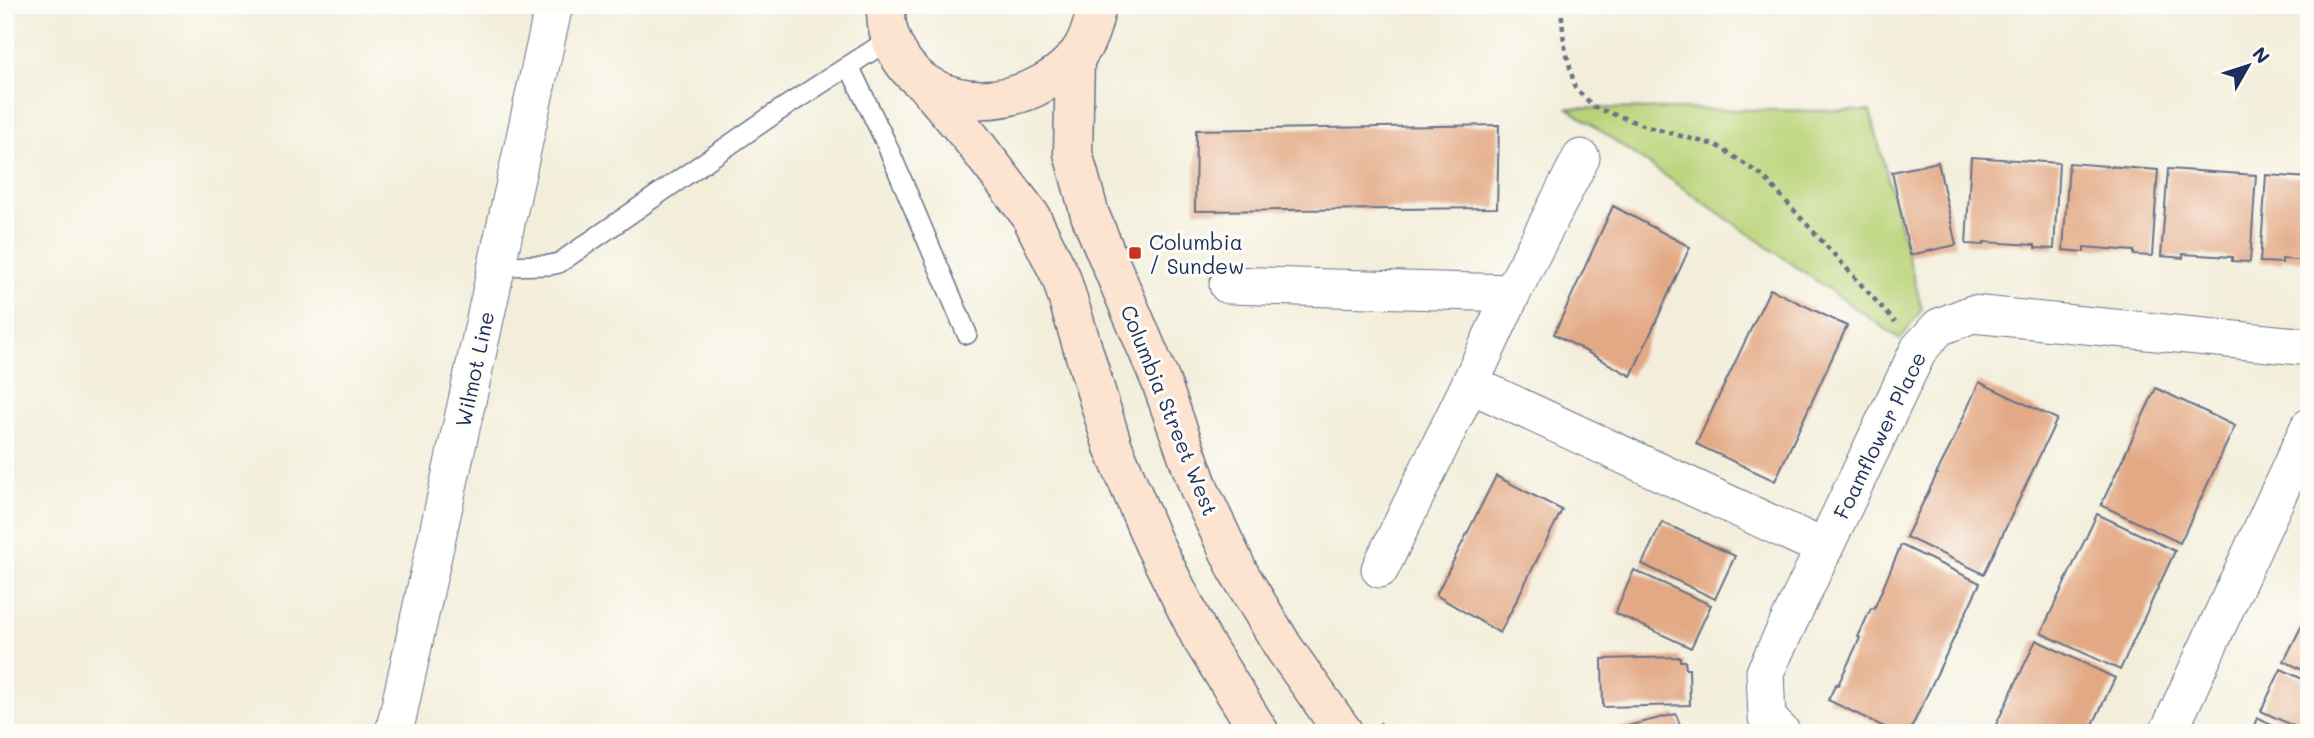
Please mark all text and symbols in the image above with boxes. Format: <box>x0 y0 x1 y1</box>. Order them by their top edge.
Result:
north arrow <box>2212 32 2282 102</box>
text: N <box>2247 42 2276 68</box>
place label: Columbia / Sundew <box>1149 228 1244 279</box>
marker: Columbia / Sundew <box>1127 245 1143 261</box>
street label: Columbia Street West <box>1115 301 1225 519</box>
street label: Wilmot Line <box>449 309 499 429</box>
street label: Foamflower Place <box>1827 347 1931 523</box>

